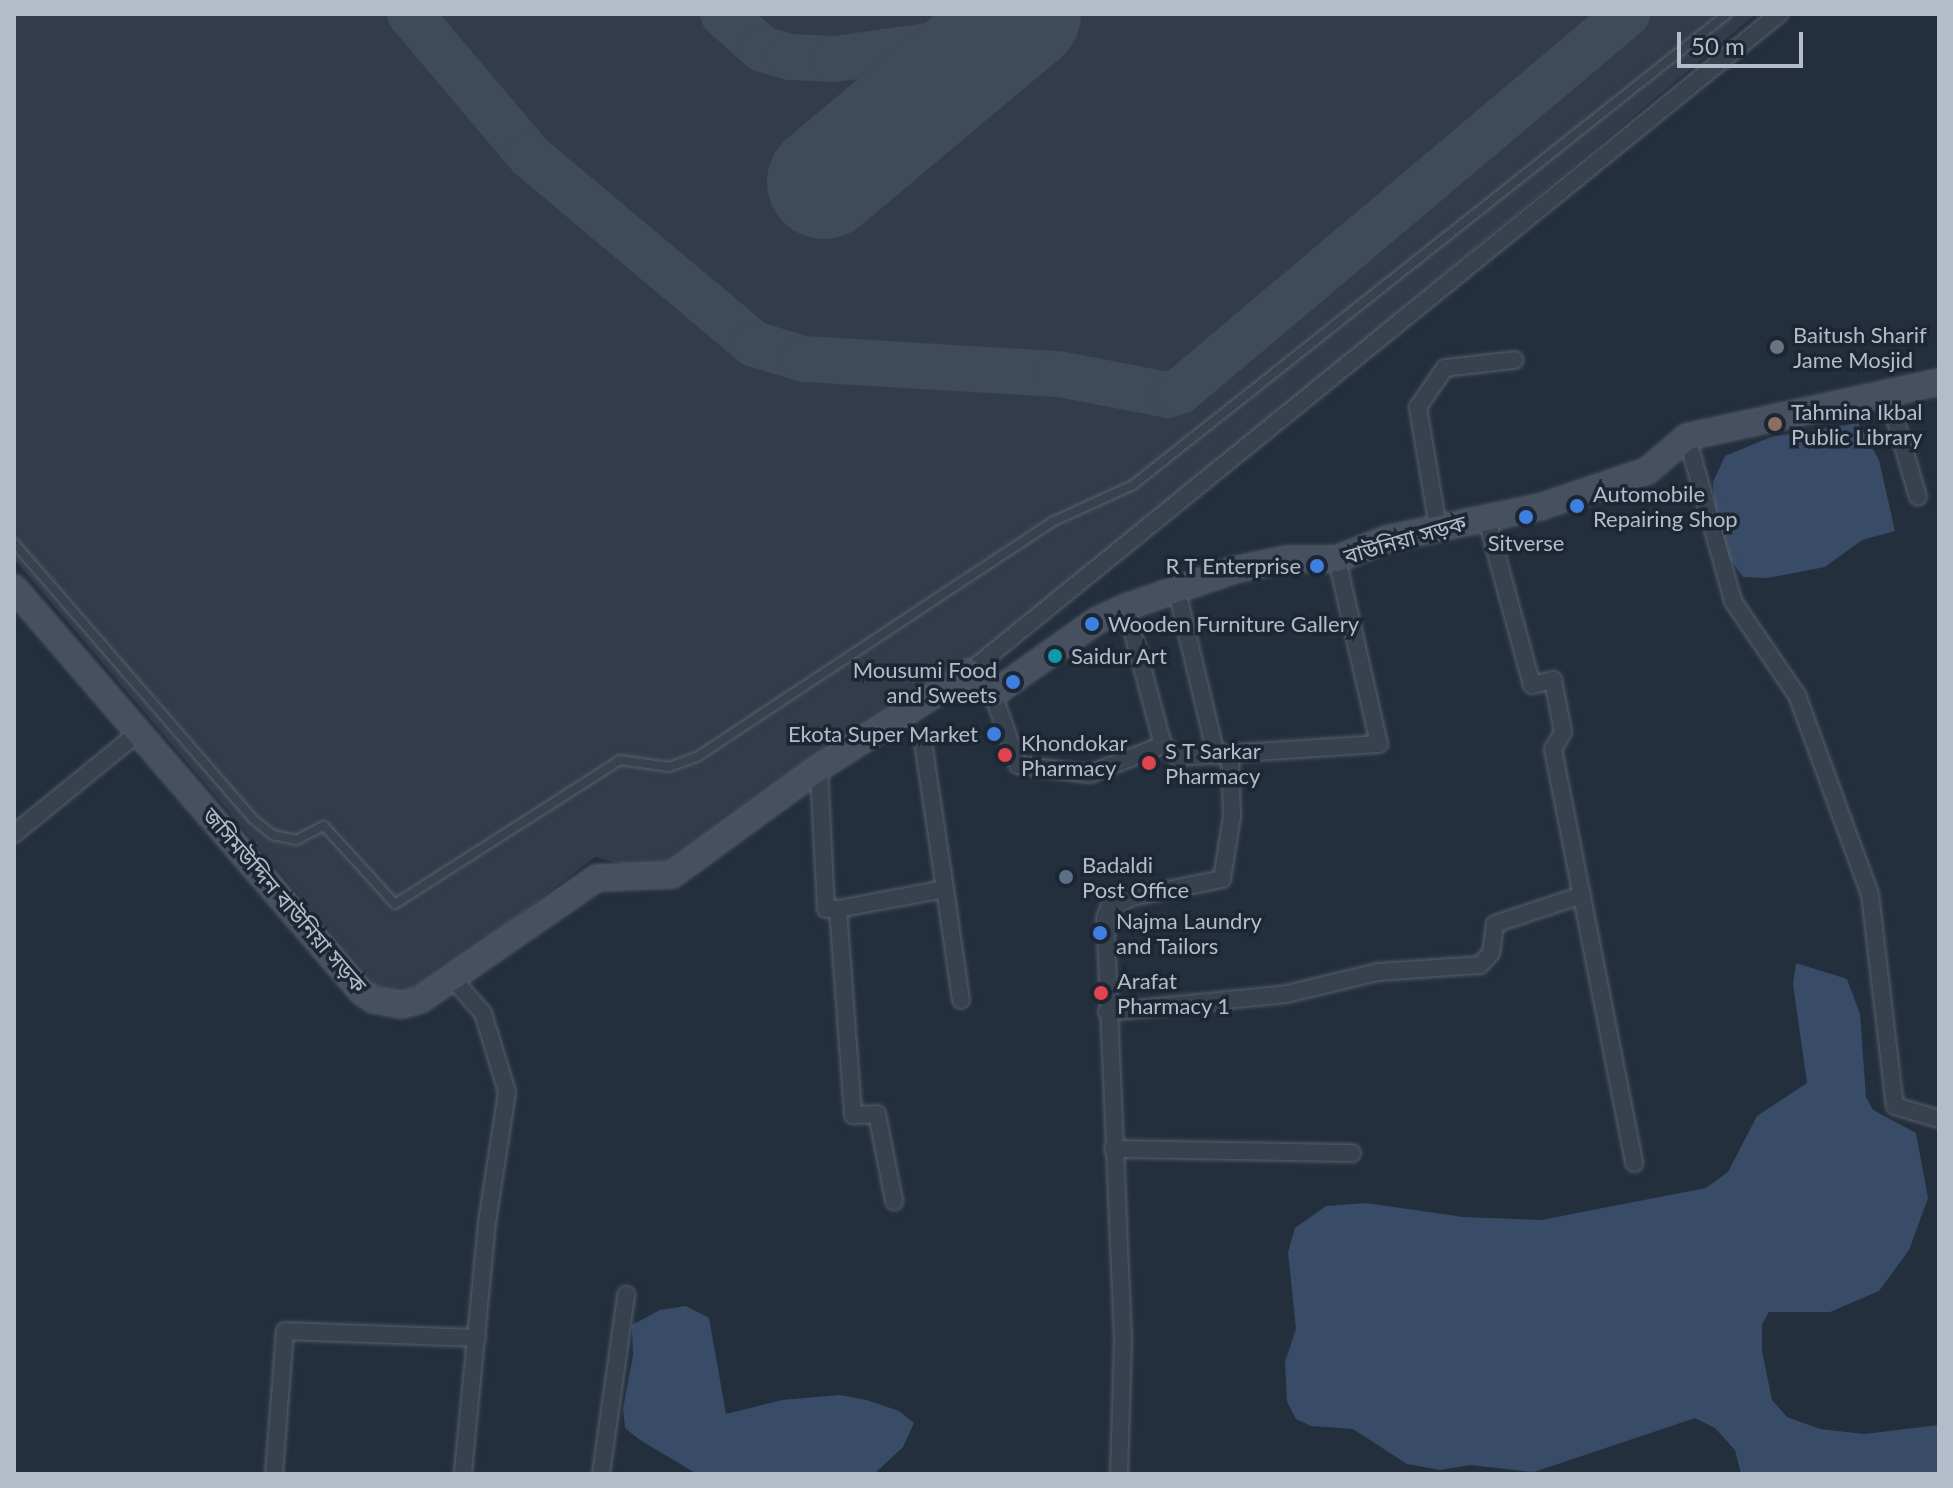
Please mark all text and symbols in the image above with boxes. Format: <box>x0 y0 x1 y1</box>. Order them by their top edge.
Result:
scale bar <box>1681 16 1807 66</box>
text: 50 m <box>1691 31 1745 60</box>
place label: Baitush Sharif Jame Mosjid <box>1793 321 1927 372</box>
marker: Baitush Sharif Jame Mosjid <box>1768 338 1786 356</box>
place label: Tahmina Ikbal Public Library <box>1791 398 1923 450</box>
marker: Tahmina Ikbal Public Library <box>1766 415 1784 433</box>
place label: Automobile Repairing Shop <box>1593 480 1738 532</box>
marker: Automobile Repairing Shop <box>1568 497 1586 515</box>
marker: Sitverse <box>1517 508 1535 526</box>
street label: বাউনিয়া সড়ক <box>1341 509 1469 569</box>
place label: Sitverse <box>1488 530 1564 556</box>
place label: R T Enterprise <box>1164 553 1301 579</box>
marker: R T Enterprise <box>1308 557 1326 575</box>
place label: Wooden Furniture Gallery <box>1108 611 1359 637</box>
marker: Wooden Furniture Gallery <box>1083 615 1101 633</box>
place label: Saidur Art <box>1071 643 1168 669</box>
marker: Saidur Art <box>1046 647 1064 665</box>
place label: Mousumi Food and Sweets <box>853 656 997 708</box>
marker: Mousumi Food and Sweets <box>1004 673 1022 691</box>
place label: Ekota Super Market <box>788 721 978 747</box>
marker: Ekota Super Market <box>985 725 1003 743</box>
place label: Khondokar Pharmacy <box>1021 729 1128 780</box>
place label: S T Sarkar Pharmacy <box>1165 737 1262 788</box>
marker: Khondokar Pharmacy <box>996 746 1014 764</box>
marker: S T Sarkar Pharmacy <box>1140 754 1158 772</box>
street label: জসিমউদ্দিন বাউনিয়া সড়ক <box>198 802 372 998</box>
place label: Badaldi Post Office <box>1082 851 1189 902</box>
marker: Badaldi Post Office <box>1057 868 1075 886</box>
place label: Najma Laundry and Tailors <box>1116 907 1262 958</box>
marker: Najma Laundry and Tailors <box>1091 924 1109 942</box>
place label: Arafat Pharmacy 1 <box>1117 967 1231 1018</box>
marker: Arafat Pharmacy 1 <box>1092 984 1110 1002</box>

